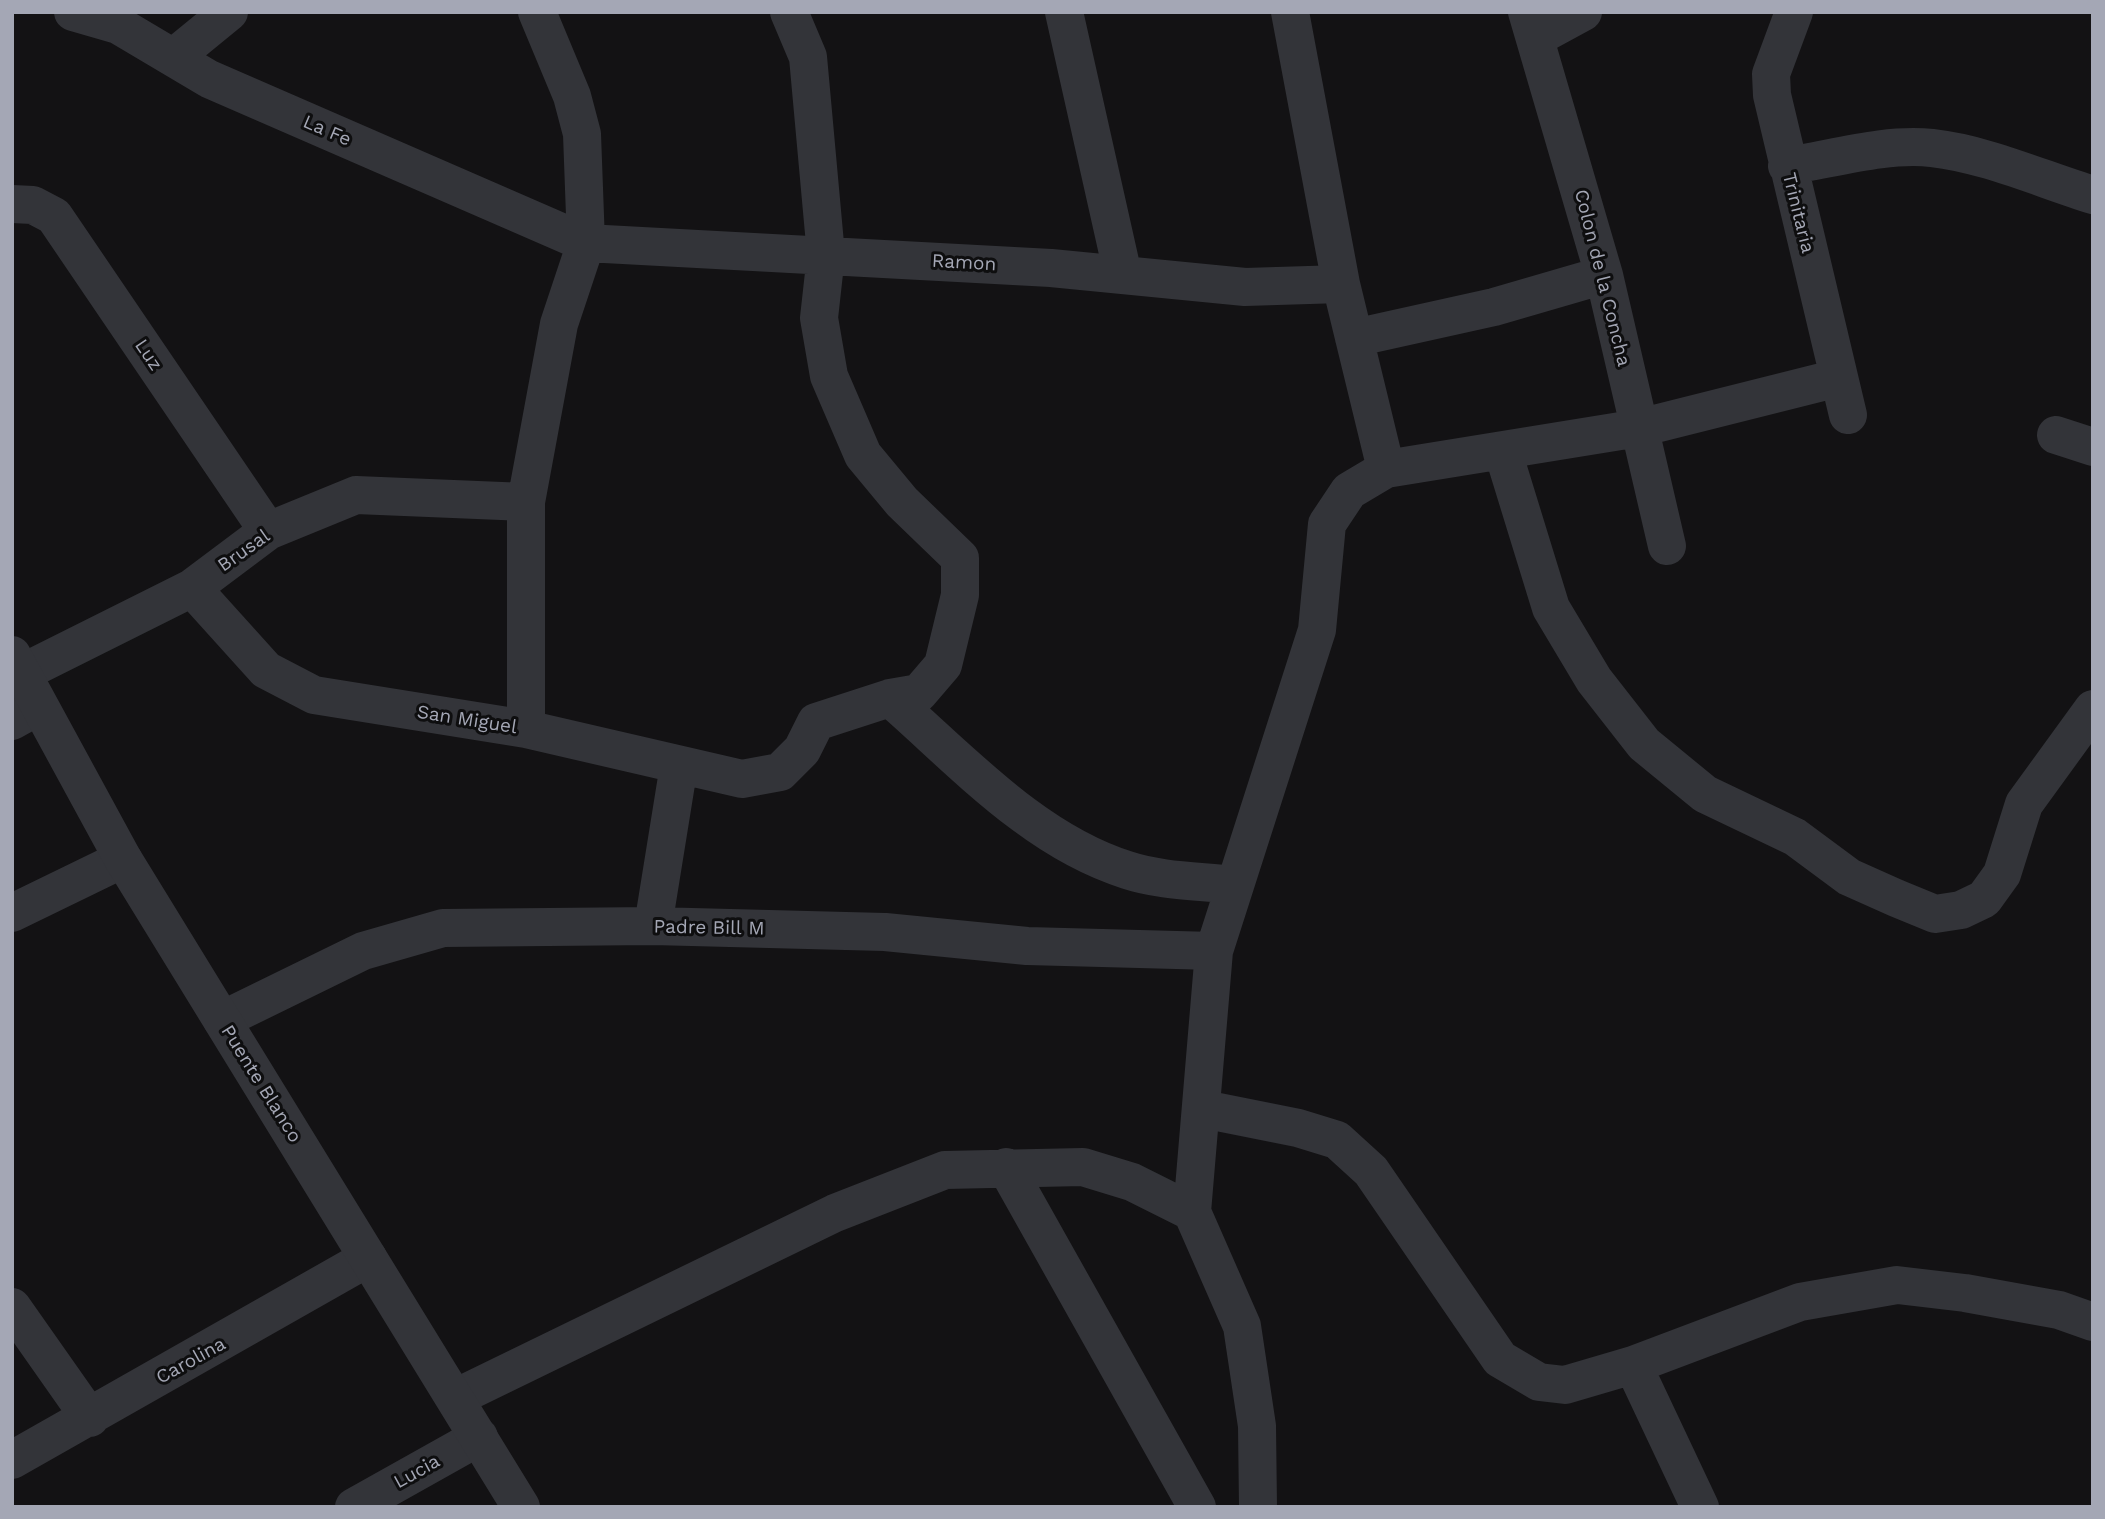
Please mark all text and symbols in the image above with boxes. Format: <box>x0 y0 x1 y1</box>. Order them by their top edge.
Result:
street label: La Fe <box>299 111 355 151</box>
street label: Trinitaria <box>1777 170 1819 256</box>
street label: Colon de la Concha <box>1569 187 1635 369</box>
street label: Ramon <box>931 250 997 276</box>
street label: Luz <box>129 335 167 375</box>
street label: Brusal <box>214 525 274 577</box>
street label: San Miguel <box>415 701 519 739</box>
street label: Padre Bill M <box>653 916 765 940</box>
street label: Puente Blanco <box>216 1021 306 1147</box>
street label: Carolina <box>152 1333 230 1389</box>
street label: Lucia <box>390 1450 444 1494</box>

